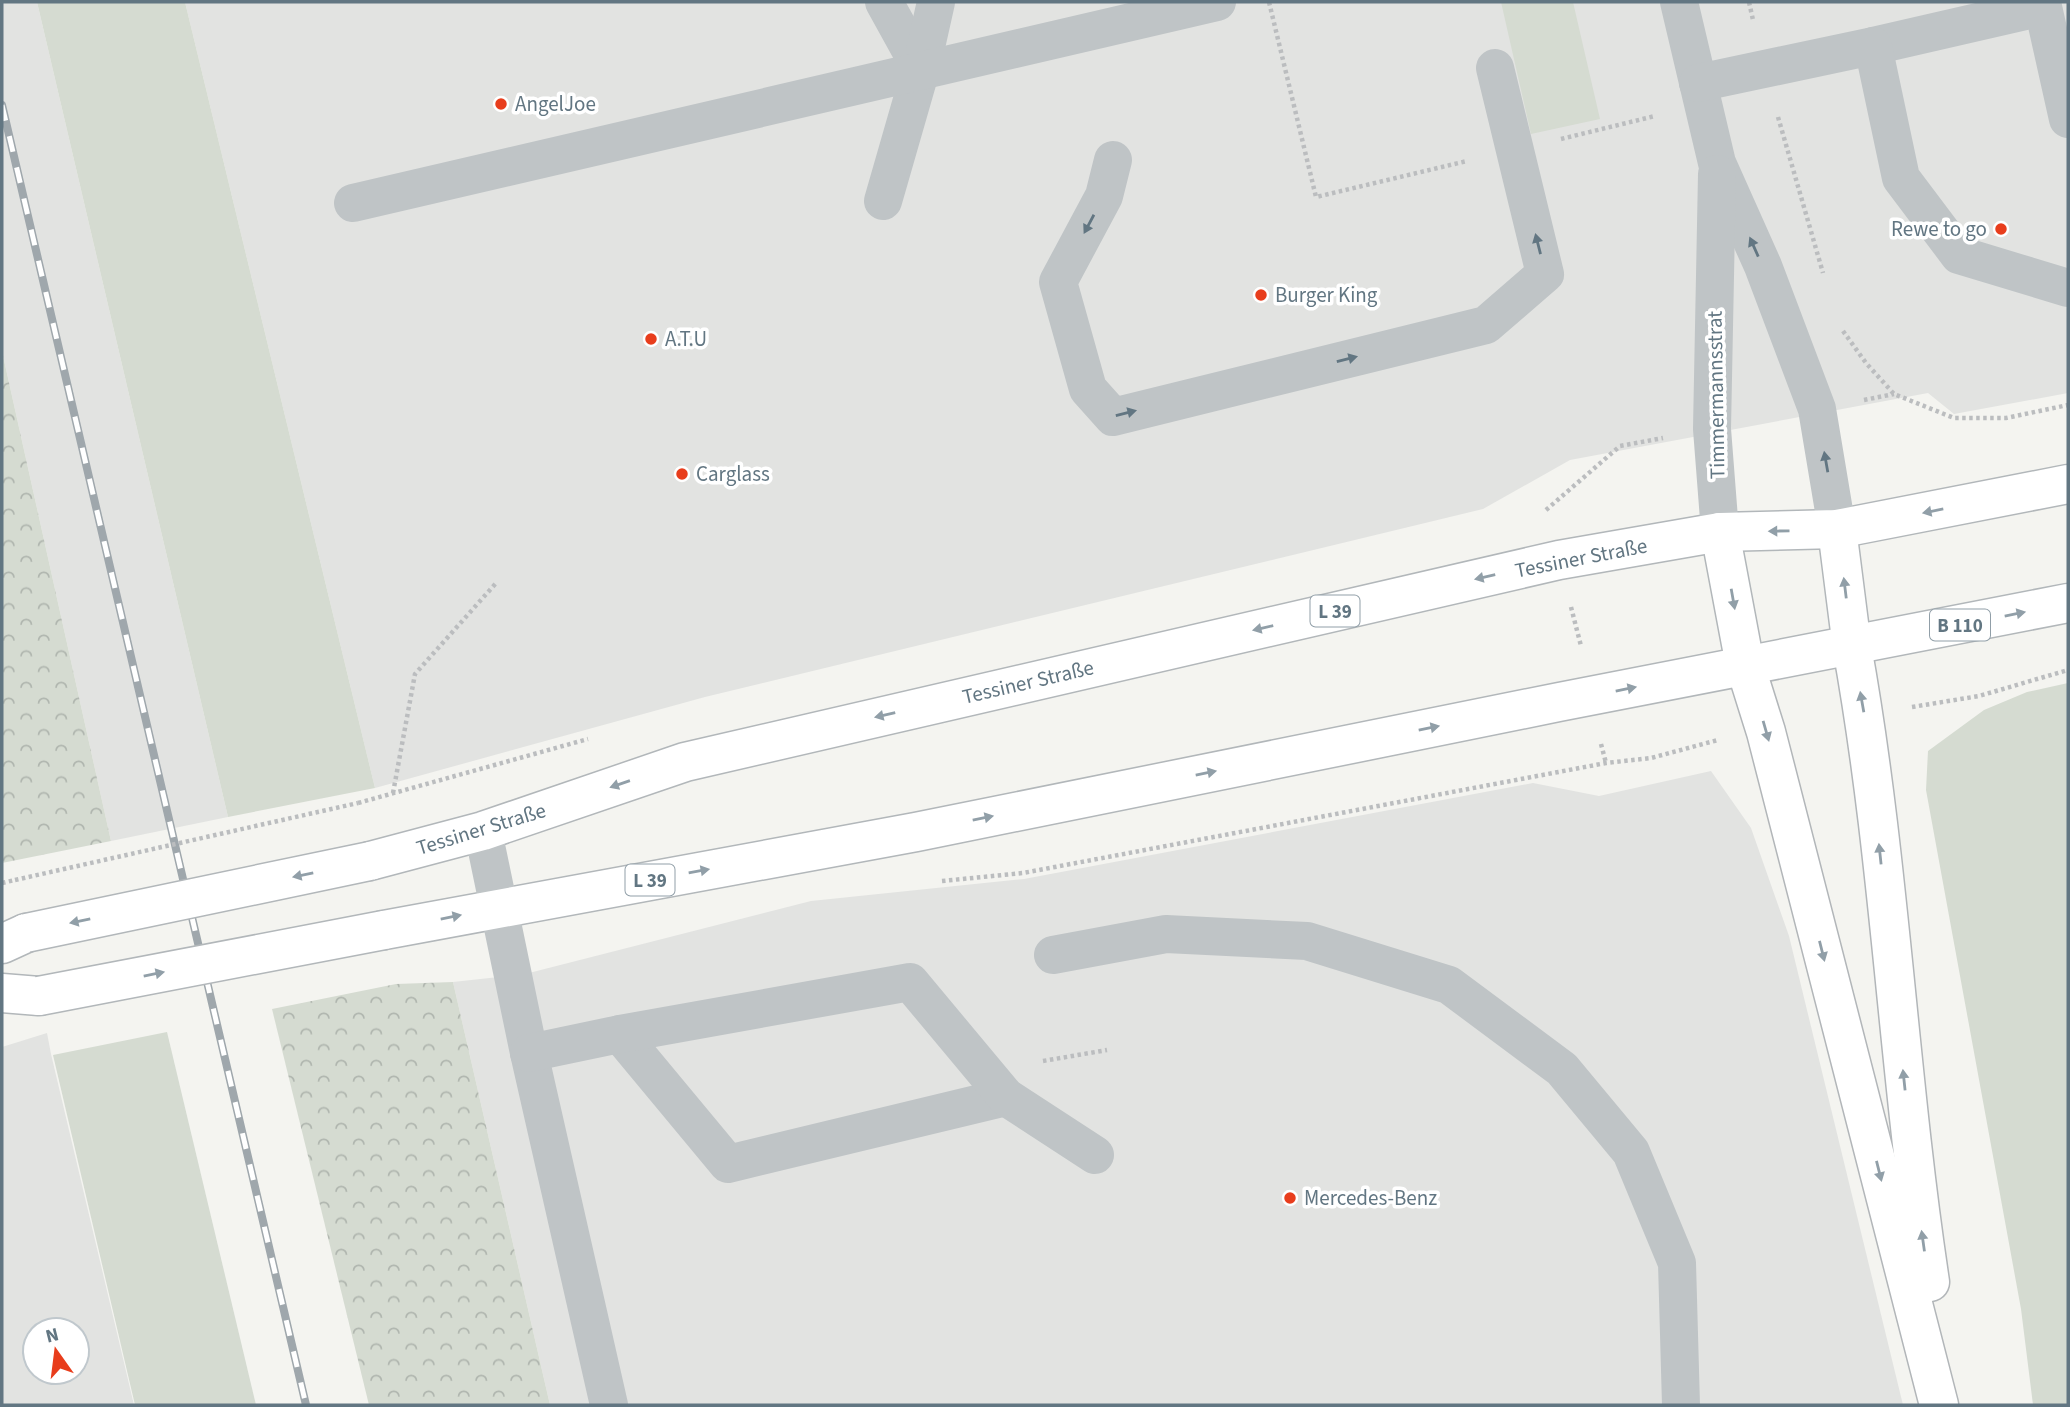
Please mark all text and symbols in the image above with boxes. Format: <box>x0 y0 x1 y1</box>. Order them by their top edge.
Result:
place label: AngelJoe <box>515 89 596 119</box>
marker: AngelJoe <box>493 96 509 112</box>
one-way arrow <box>1084 214 1095 234</box>
place label: Rewe to go <box>1891 214 1987 244</box>
marker: Rewe to go <box>1993 221 2009 237</box>
one-way arrow <box>1532 233 1543 255</box>
one-way arrow <box>1748 237 1760 257</box>
place label: Burger King <box>1275 280 1378 310</box>
marker: Burger King <box>1253 287 1269 303</box>
street label: Timmermannsstrat <box>1700 311 1732 479</box>
place label: A.T.U <box>665 324 707 354</box>
marker: A.T.U <box>643 331 659 347</box>
one-way arrow <box>1336 353 1358 364</box>
one-way arrow <box>1115 407 1137 418</box>
one-way arrow <box>1820 451 1831 473</box>
place label: Carglass <box>696 459 770 489</box>
marker: Carglass <box>674 466 690 482</box>
one-way arrow <box>1922 506 1944 517</box>
one-way arrow <box>1768 525 1790 536</box>
street label: Tessiner Straße <box>1512 530 1650 586</box>
one-way arrow <box>1474 572 1496 583</box>
one-way arrow <box>1839 577 1850 599</box>
one-way arrow <box>1728 588 1739 610</box>
road number: L 39 <box>1310 596 1360 626</box>
one-way arrow <box>2004 608 2026 619</box>
road number: B 110 <box>1930 610 1990 640</box>
one-way arrow <box>1252 622 1274 633</box>
street label: Tessiner Straße <box>959 652 1097 712</box>
one-way arrow <box>1615 684 1637 695</box>
one-way arrow <box>1856 691 1867 713</box>
one-way arrow <box>874 710 896 721</box>
one-way arrow <box>1761 720 1771 741</box>
one-way arrow <box>1418 723 1440 734</box>
one-way arrow <box>1195 768 1217 779</box>
one-way arrow <box>610 779 631 790</box>
street label: Tessiner Straße <box>412 795 550 863</box>
one-way arrow <box>972 813 994 824</box>
one-way arrow <box>1874 843 1885 865</box>
road number: L 39 <box>626 864 674 895</box>
one-way arrow <box>688 865 710 876</box>
one-way arrow <box>292 869 314 880</box>
one-way arrow <box>440 911 462 922</box>
one-way arrow <box>69 916 91 927</box>
one-way arrow <box>1817 940 1828 962</box>
one-way arrow <box>143 968 165 979</box>
one-way arrow <box>1899 1069 1910 1091</box>
one-way arrow <box>1874 1160 1885 1182</box>
place label: Mercedes-Benz <box>1304 1183 1437 1213</box>
marker: Mercedes-Benz <box>1282 1190 1298 1206</box>
one-way arrow <box>1918 1230 1929 1252</box>
north arrow <box>21 1316 91 1386</box>
text: N <box>43 1321 62 1351</box>

